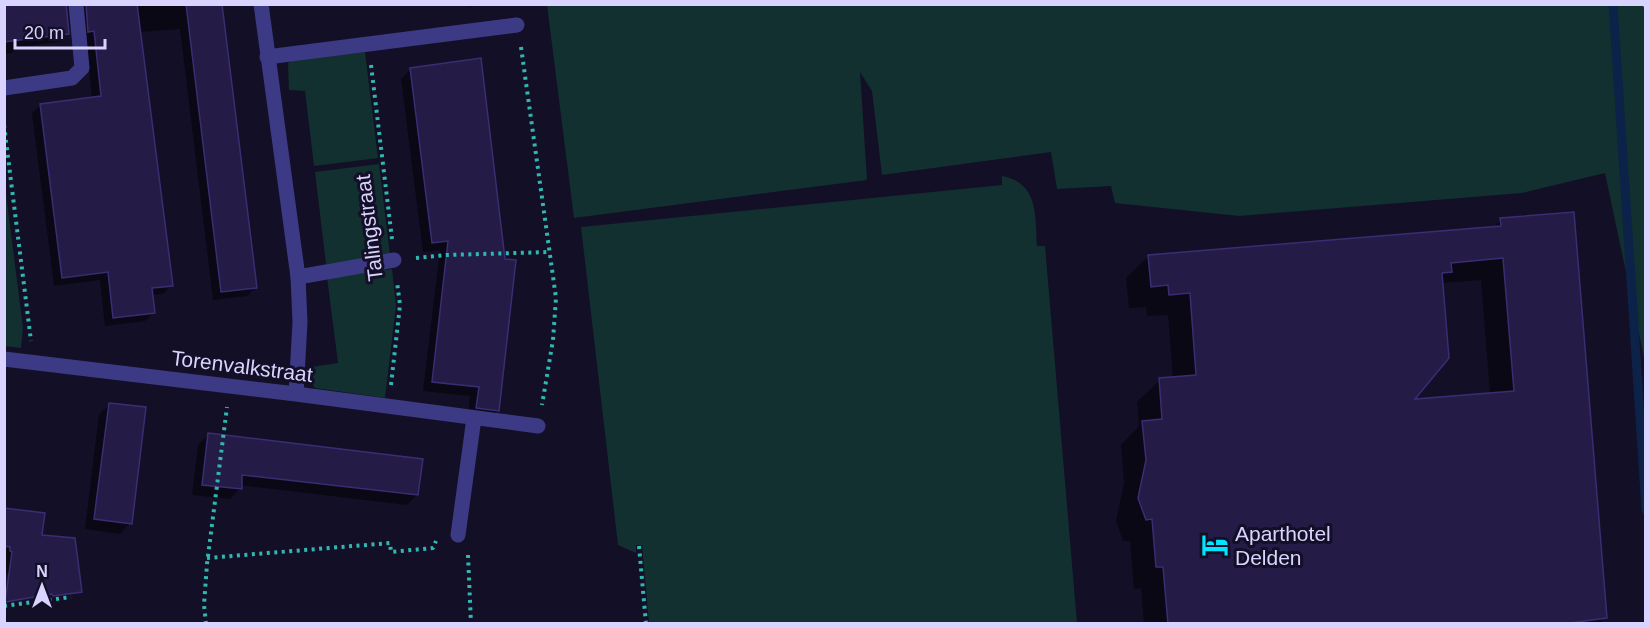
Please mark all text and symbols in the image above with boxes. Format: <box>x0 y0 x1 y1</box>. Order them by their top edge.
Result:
scale bar <box>15 12 105 50</box>
text: 20 m <box>24 23 64 43</box>
street label: Talingstraat <box>351 173 387 283</box>
street label: Torenvalkstraat <box>170 346 314 386</box>
place label: Aparthotel Delden <box>1235 522 1331 569</box>
hotel icon: Aparthotel Delden <box>1200 530 1230 560</box>
north arrow <box>12 556 72 616</box>
text: N <box>36 563 48 580</box>

